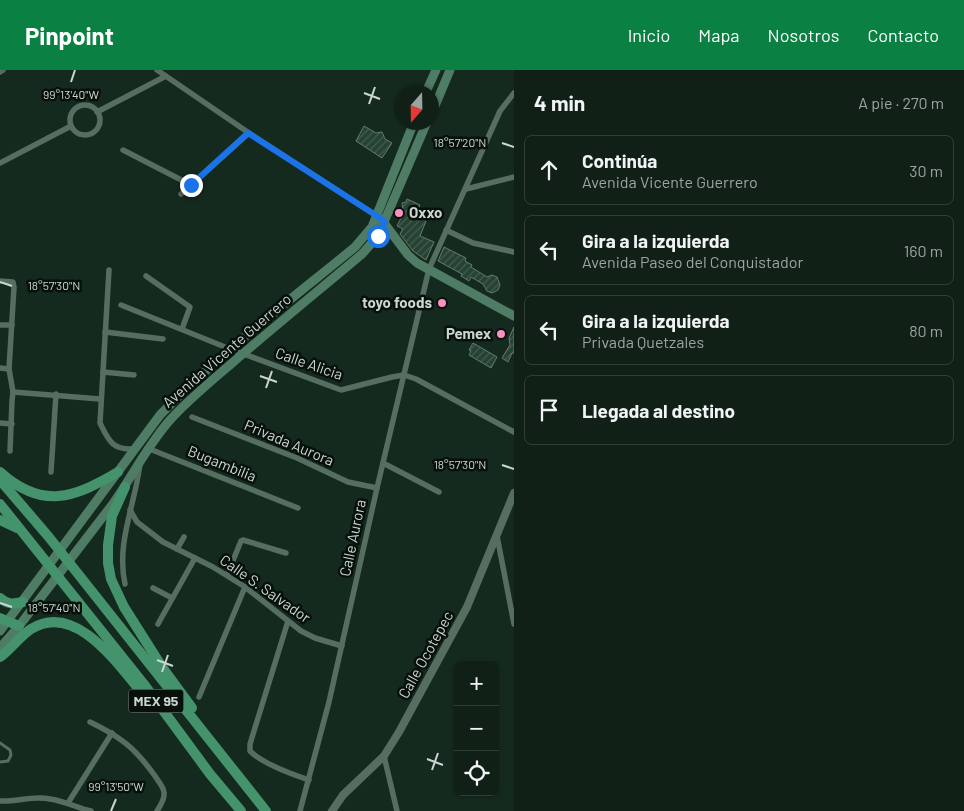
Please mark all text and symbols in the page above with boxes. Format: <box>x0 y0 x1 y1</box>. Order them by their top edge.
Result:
text: Pinpoint <box>25 21 114 50</box>
text: Inicio <box>628 24 670 46</box>
text: Mapa <box>698 24 740 46</box>
text: Nosotros <box>768 24 839 46</box>
text: Contacto <box>867 24 939 46</box>
north arrow <box>394 85 439 130</box>
text: 99°13'40"W <box>43 87 99 101</box>
text: 4 min <box>534 90 585 115</box>
text: A pie · 270 m <box>858 93 944 112</box>
text: 18°57'20"N <box>434 135 486 149</box>
text: Continúa <box>582 149 657 172</box>
icon: ahead <box>535 156 563 184</box>
text: 30 m <box>909 161 943 180</box>
text: Avenida Vicente Guerrero <box>582 172 758 191</box>
route end <box>180 174 203 197</box>
place label: Oxxo <box>409 203 442 221</box>
marker: Oxxo <box>393 207 405 219</box>
route start <box>367 225 390 248</box>
text: Gira a la izquierda <box>582 229 730 252</box>
icon: left <box>535 236 563 264</box>
text: 160 m <box>904 241 943 260</box>
text: Avenida Paseo del Conquistador <box>582 252 803 271</box>
text: 18°57'30"N <box>28 278 80 292</box>
street label: Avenida Vicente Guerrero <box>158 289 294 411</box>
place label: toyo foods <box>362 293 432 311</box>
marker: toyo foods <box>436 297 448 309</box>
text: Gira a la izquierda <box>582 309 730 332</box>
icon: left <box>535 316 563 344</box>
text: 80 m <box>909 321 943 340</box>
place label: Pemex <box>446 324 491 342</box>
marker: Pemex <box>495 328 507 340</box>
text: Privada Quetzales <box>582 332 704 351</box>
street label: Calle Alicia <box>273 343 345 383</box>
icon: arrive <box>535 396 563 424</box>
text: Llegada al destino <box>582 399 735 422</box>
street label: Privada Aurora <box>242 415 337 469</box>
street label: Bugambilia <box>185 441 259 485</box>
text: 18°57'30"N <box>434 457 486 471</box>
street label: Calle Aurora <box>335 498 369 578</box>
street label: Calle S. Salvador <box>217 550 315 626</box>
text: 18°57'40"N <box>27 600 81 614</box>
street label: Calle Ocotepec <box>394 608 457 701</box>
map controls <box>454 661 499 796</box>
button: + <box>454 661 499 706</box>
road number: MEX 95 <box>128 690 184 712</box>
button: − <box>454 706 499 751</box>
button: locate <box>454 751 499 796</box>
text: 99°13'50"W <box>88 779 144 793</box>

